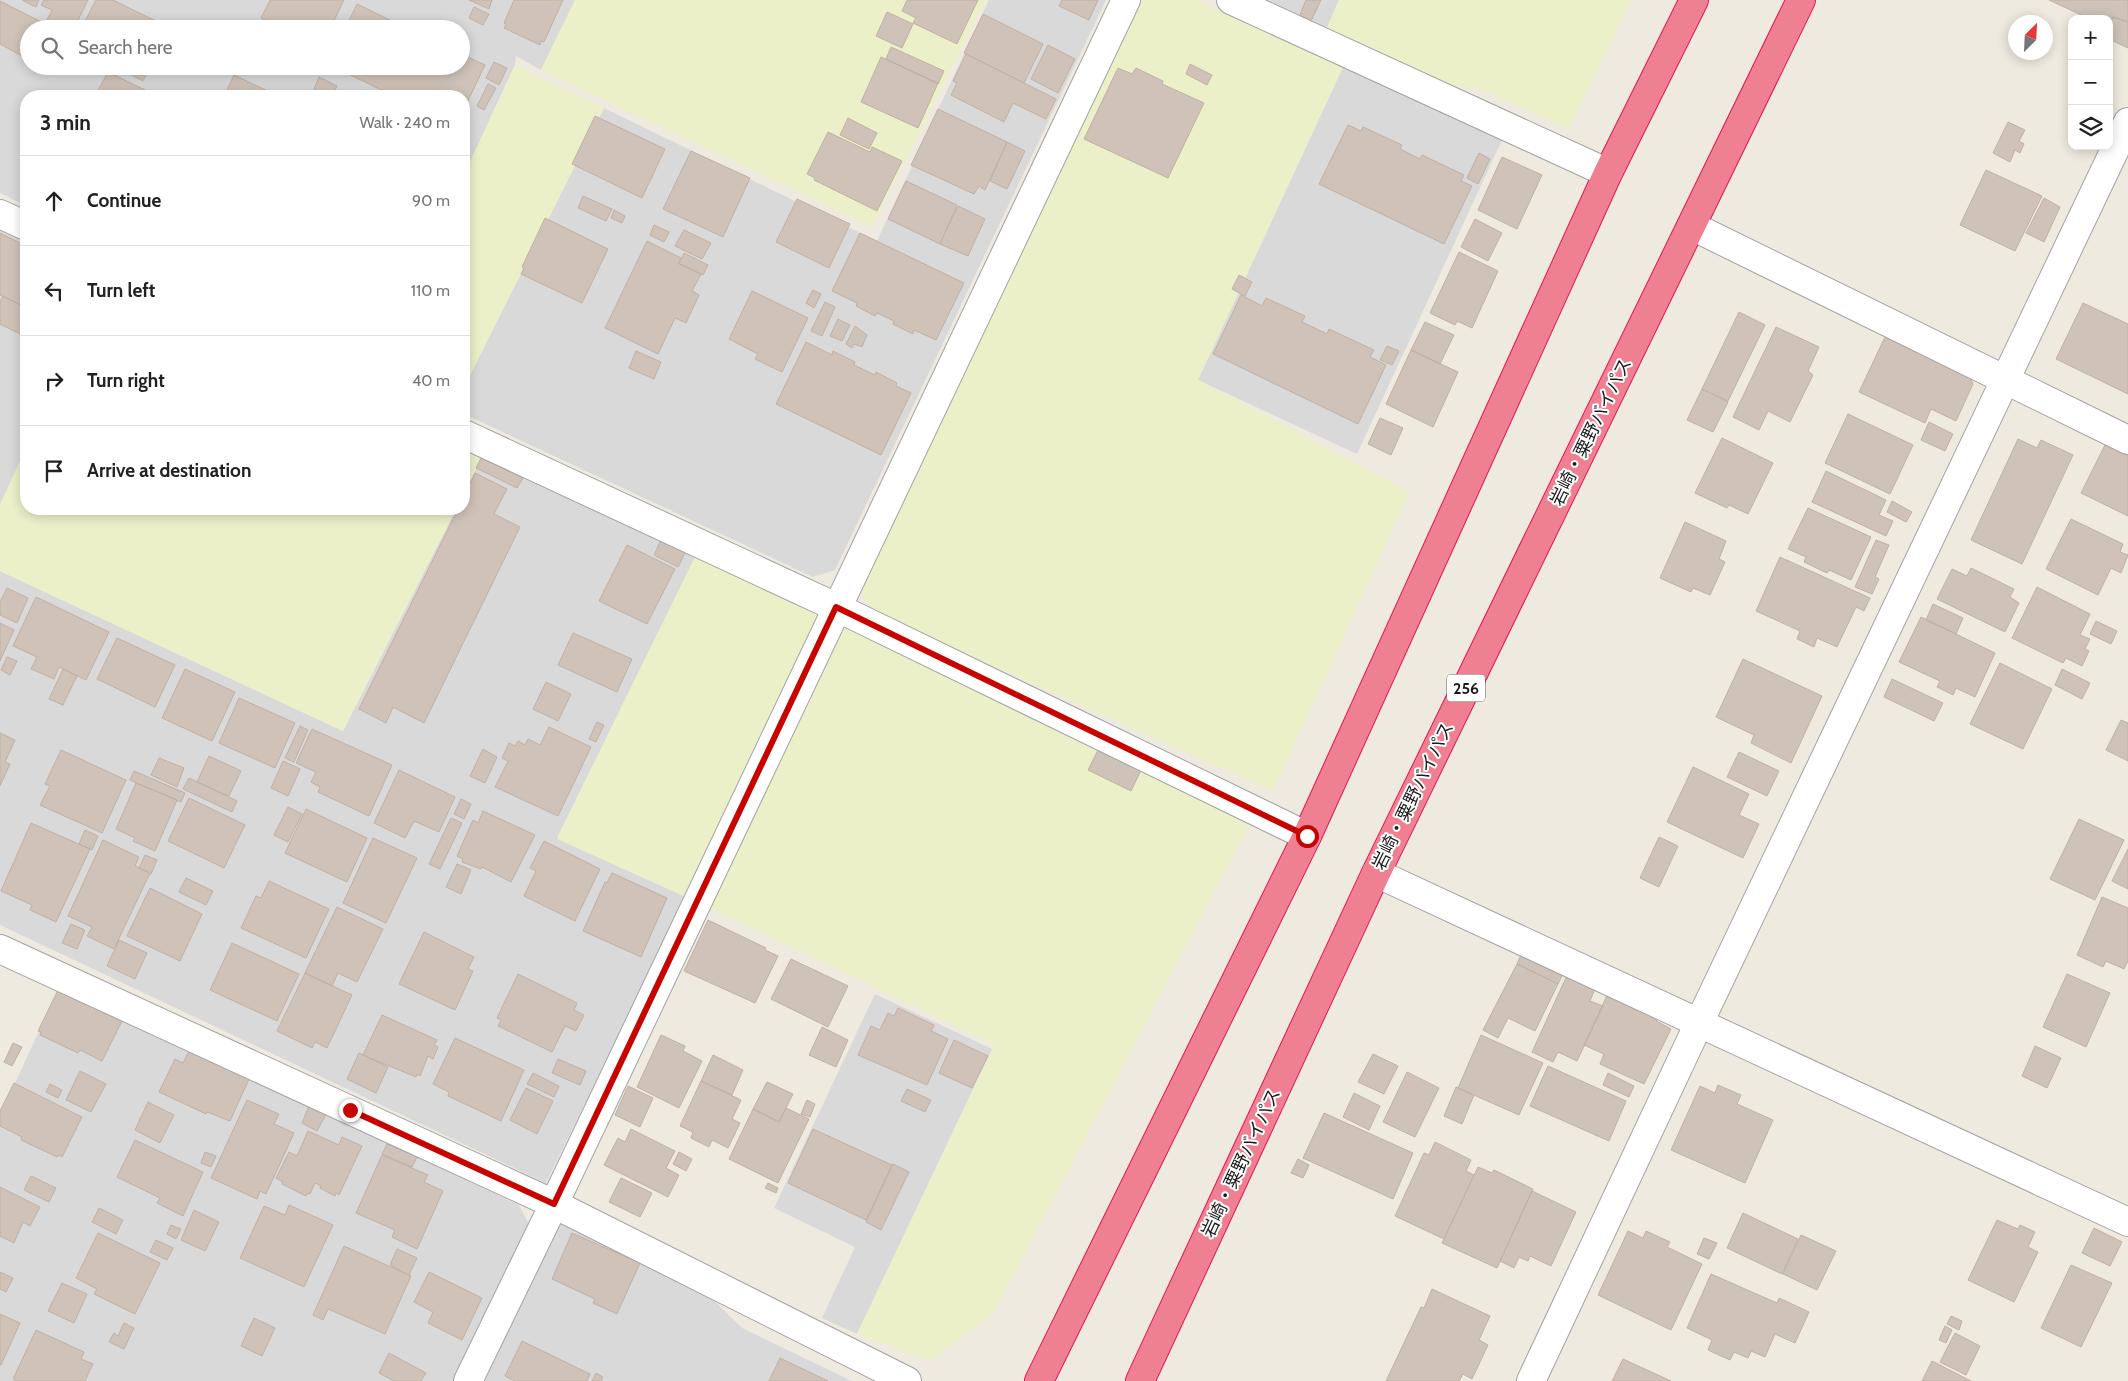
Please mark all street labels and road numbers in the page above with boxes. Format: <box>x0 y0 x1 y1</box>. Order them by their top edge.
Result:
street label: 岩崎・粟野バイパス <box>1546 355 1636 509</box>
road number: 256 <box>1447 674 1485 701</box>
street label: 岩崎・粟野バイパス <box>1368 719 1458 873</box>
street label: 岩崎・粟野バイパス <box>1197 1085 1285 1241</box>

